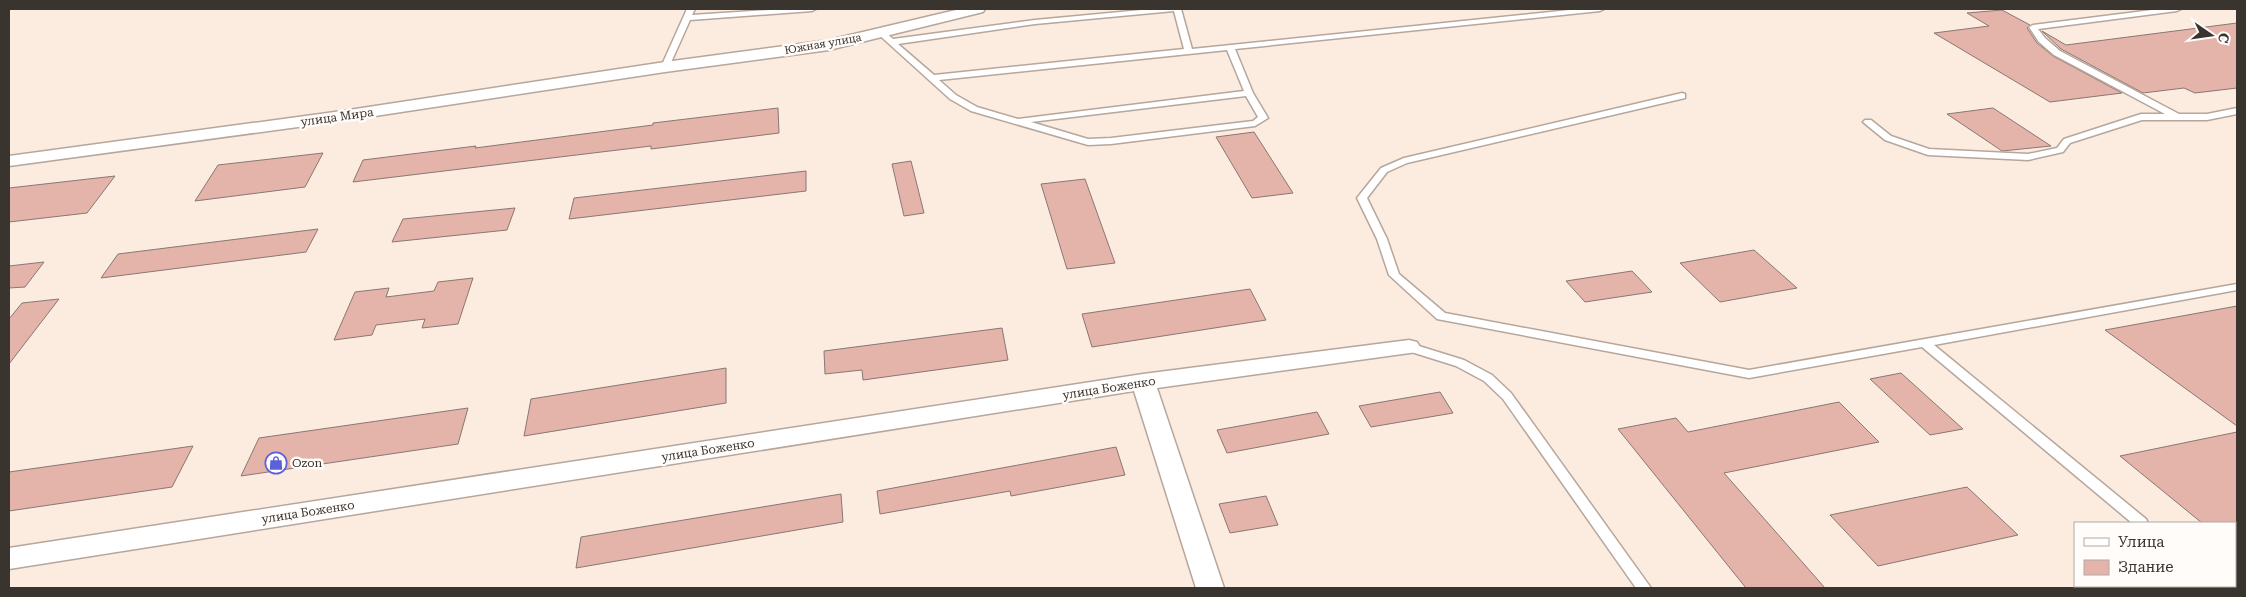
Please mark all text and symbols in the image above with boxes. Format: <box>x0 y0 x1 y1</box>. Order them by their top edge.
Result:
north arrow <box>2186 10 2236 60</box>
street label: Южная улица <box>783 31 863 57</box>
text: С <box>2215 31 2233 45</box>
street label: улица Мира <box>300 105 375 129</box>
street label: улица Боженко <box>1061 374 1157 402</box>
street label: улица Боженко <box>660 436 756 464</box>
shop icon: Ozon <box>264 451 288 475</box>
place label: Ozon <box>292 456 323 470</box>
street label: улица Боженко <box>260 498 356 526</box>
legend <box>2074 522 2236 587</box>
text: Улица <box>2118 533 2164 551</box>
text: Здание <box>2118 558 2174 576</box>

